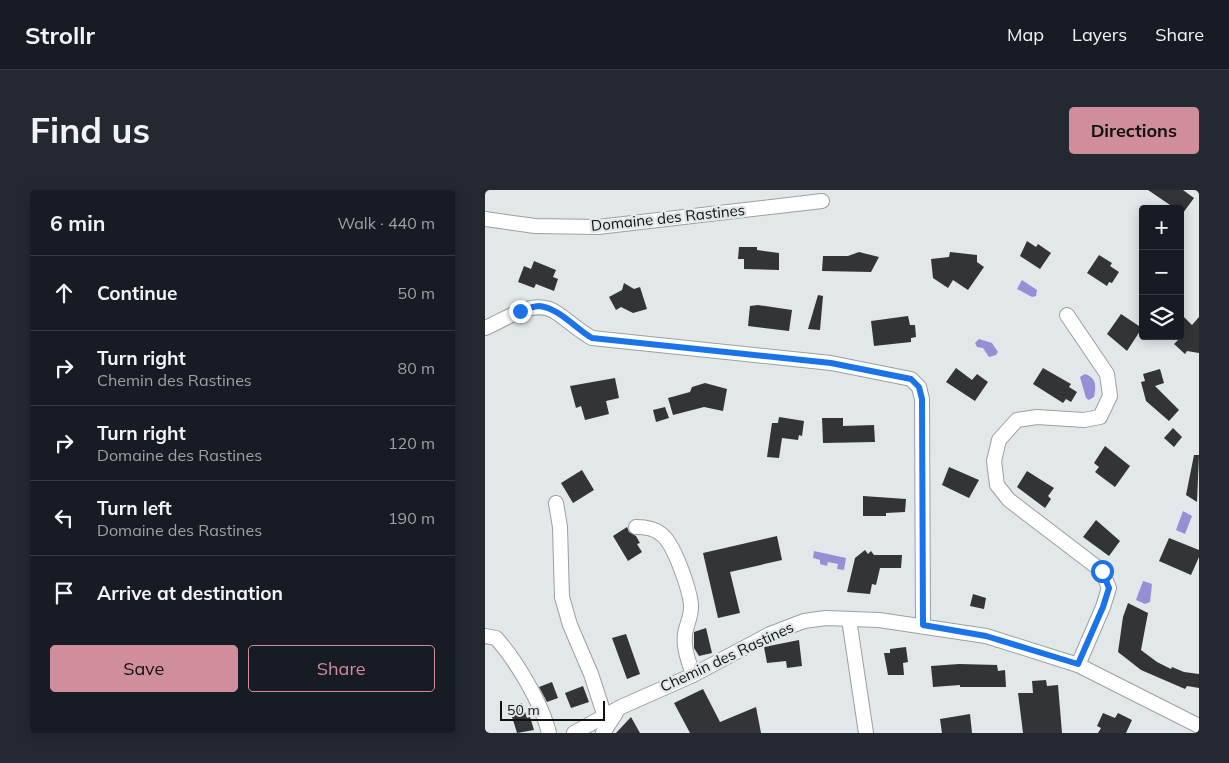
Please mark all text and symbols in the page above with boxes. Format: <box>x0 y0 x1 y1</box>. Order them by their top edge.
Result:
text: Strollr <box>25 20 95 50</box>
text: Map <box>1007 23 1044 46</box>
text: Layers <box>1072 23 1127 46</box>
text: Share <box>1155 23 1204 46</box>
button: Directions <box>1069 107 1199 154</box>
text: Find us <box>30 108 150 152</box>
street label: Domaine des Rastines <box>590 200 746 235</box>
map controls <box>1139 205 1184 340</box>
button: + <box>1139 205 1184 250</box>
text: 6 min <box>50 210 105 236</box>
text: Walk · 440 m <box>337 213 435 233</box>
button: − <box>1139 250 1184 295</box>
icon: ahead <box>50 279 78 307</box>
text: Continue <box>97 281 177 305</box>
text: 50 m <box>398 283 435 303</box>
button: layers <box>1139 295 1184 340</box>
route end <box>509 300 532 323</box>
text: Turn right <box>97 346 186 370</box>
icon: right <box>50 354 78 382</box>
text: 80 m <box>398 358 435 378</box>
text: Chemin des Rastines <box>97 370 252 390</box>
text: Turn right <box>97 421 186 445</box>
icon: right <box>50 429 78 457</box>
text: 120 m <box>388 433 435 453</box>
text: Domaine des Rastines <box>97 445 262 465</box>
text: Turn left <box>97 496 172 520</box>
icon: left <box>50 504 78 532</box>
text: 190 m <box>388 508 435 528</box>
text: Domaine des Rastines <box>97 520 262 540</box>
route start <box>1091 560 1114 583</box>
icon: arrive <box>50 579 78 607</box>
text: Arrive at destination <box>97 581 283 605</box>
street label: Chemin des Rastines <box>657 617 797 696</box>
button: Save <box>50 645 238 692</box>
button: Share <box>248 645 435 692</box>
scale bar <box>500 698 605 721</box>
text: 50 m <box>507 701 540 719</box>

